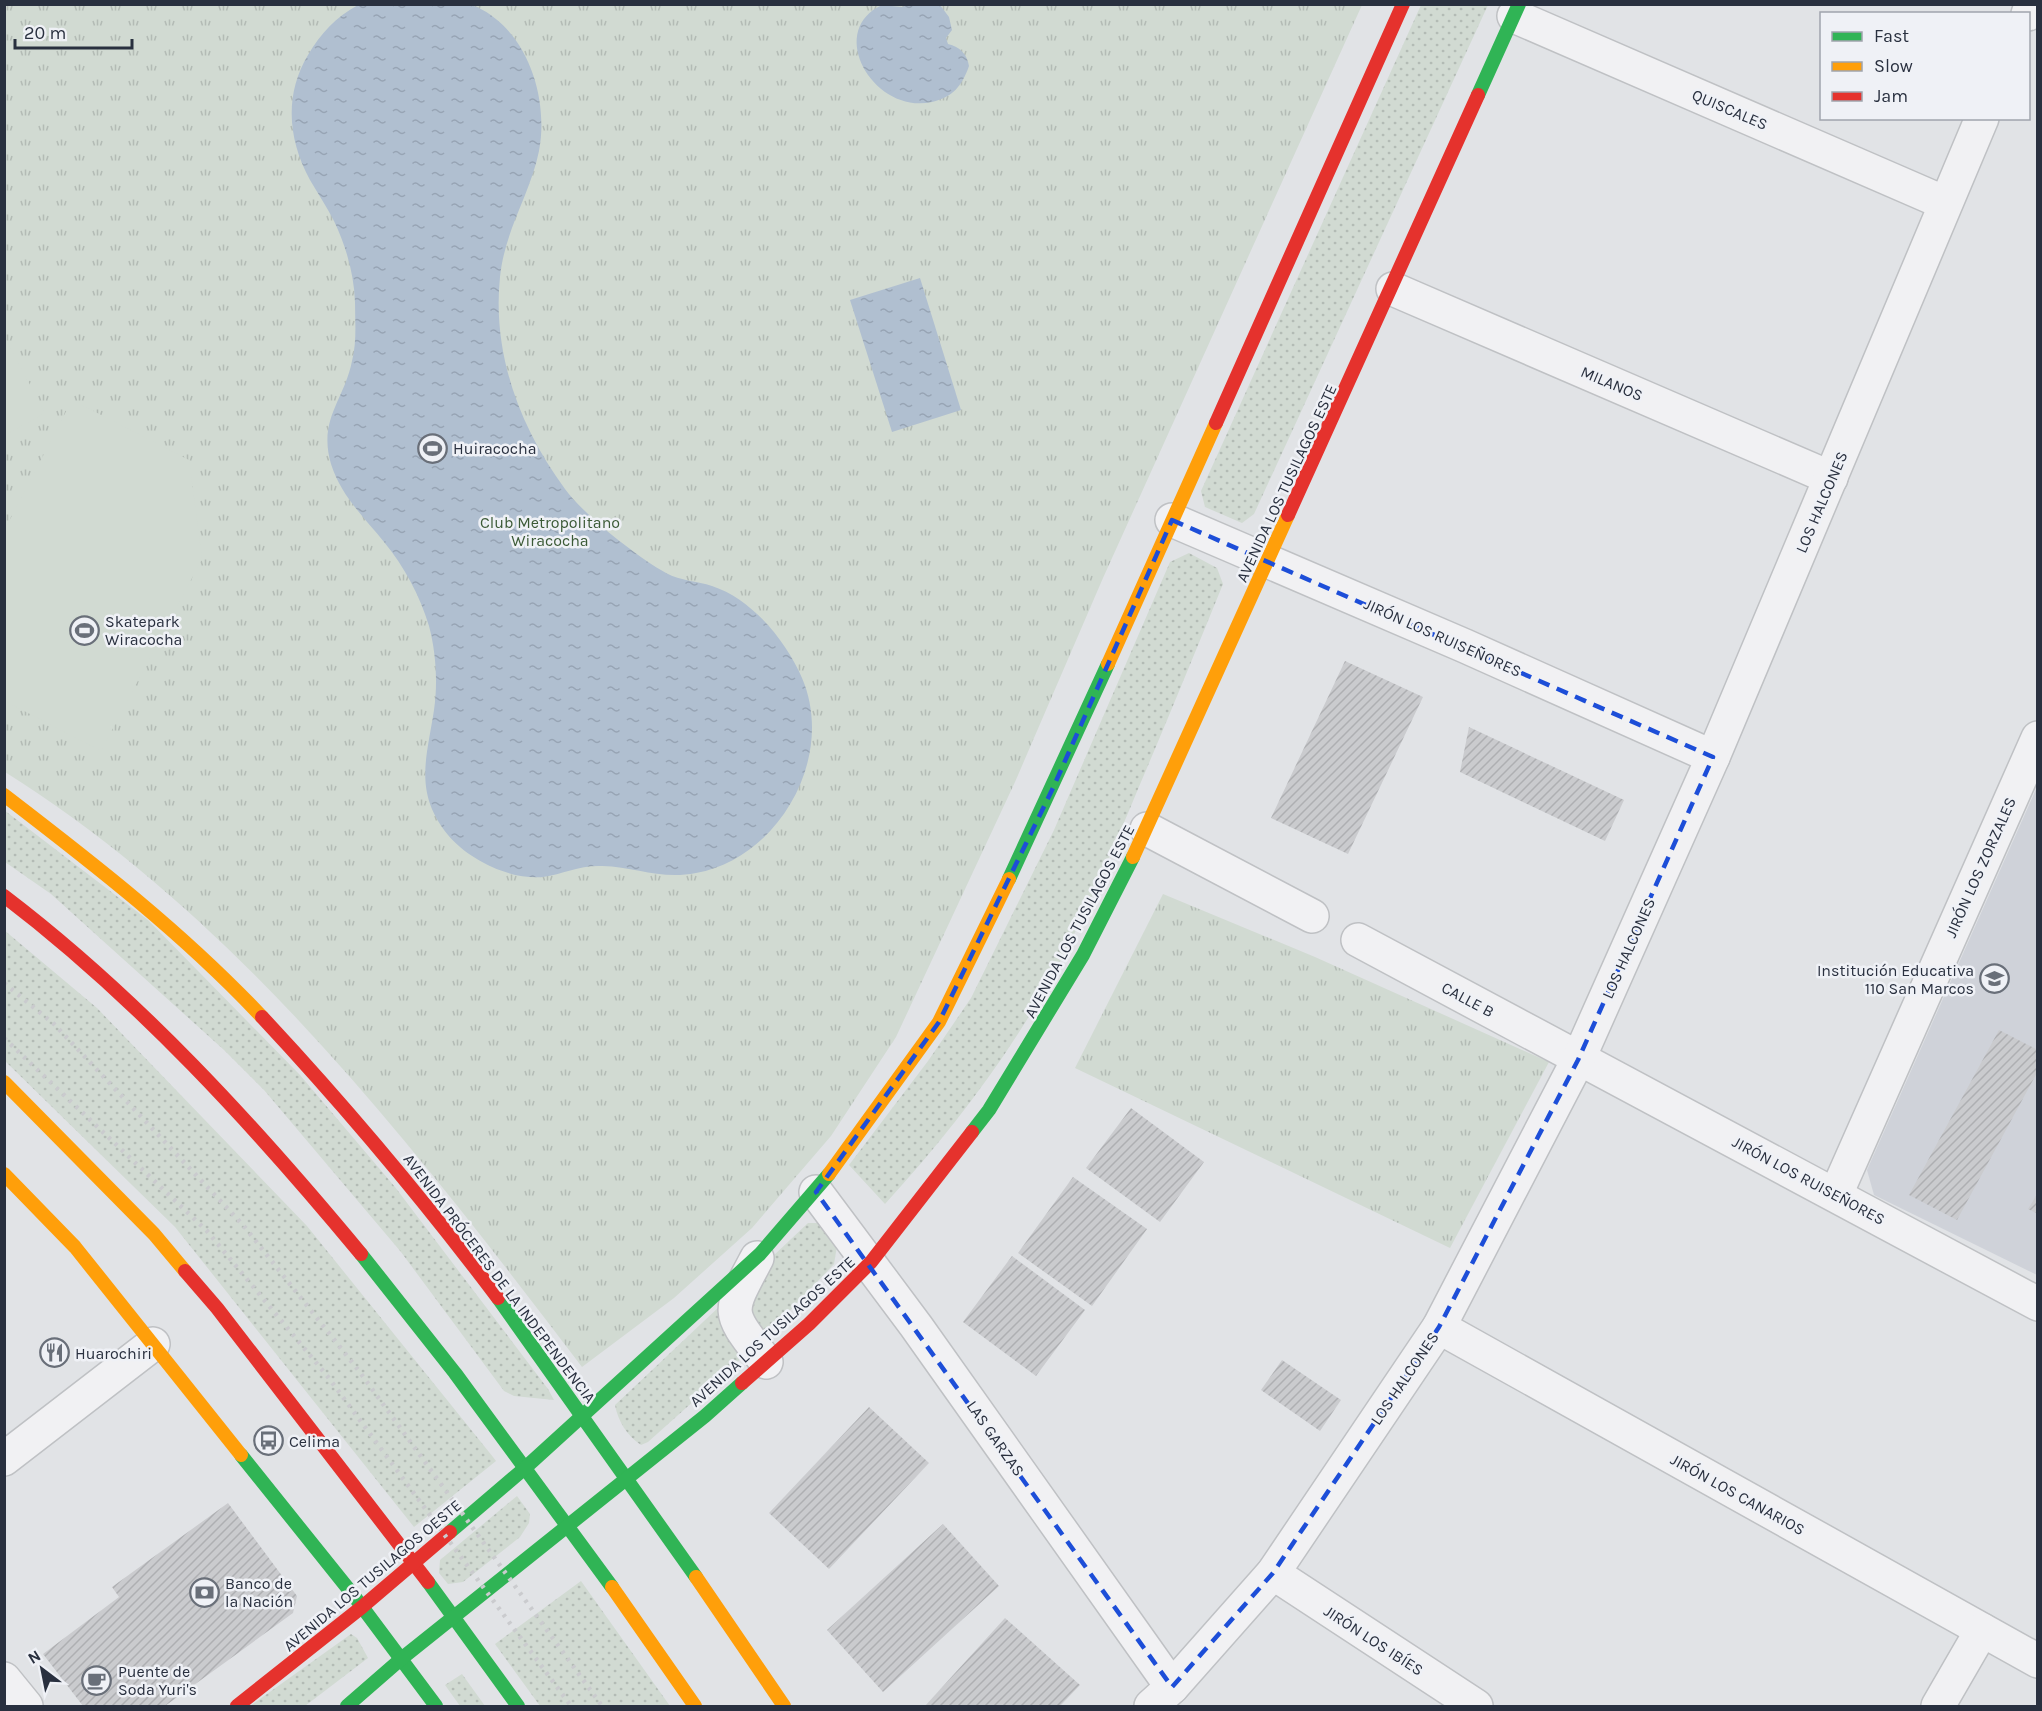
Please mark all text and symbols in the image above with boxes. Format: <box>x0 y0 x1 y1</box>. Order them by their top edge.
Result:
scale bar <box>15 12 132 50</box>
legend <box>1820 12 2030 120</box>
text: 20 m <box>24 22 66 44</box>
text: Fast <box>1874 25 1909 47</box>
text: Slow <box>1874 55 1913 77</box>
street label: QUISCALES <box>1689 85 1770 134</box>
text: Jam <box>1874 85 1908 107</box>
street label: MILANOS <box>1578 362 1646 405</box>
street label: AVENIDA LOS TUSILAGOS ESTE <box>1232 381 1341 585</box>
sports icon: Huiracocha <box>416 432 448 464</box>
place label: Huiracocha <box>453 439 536 458</box>
street label: LOS HALCONES <box>1792 449 1851 556</box>
park label: Club Metropolitano Wiracocha <box>480 513 620 550</box>
street label: JIRÓN LOS RUISEÑORES <box>1361 594 1524 681</box>
place label: Skatepark Wiracocha <box>105 612 182 649</box>
sports icon: Skatepark Wiracocha <box>68 614 100 646</box>
street label: JIRÓN LOS ZORZALES <box>1941 794 2020 940</box>
street label: AVENIDA LOS TUSILAGOS ESTE <box>1020 821 1139 1021</box>
street label: LOS HALCONES <box>1598 895 1659 1002</box>
place label: Institución Educativa 110 San Marcos <box>1817 961 1974 998</box>
school or university icon: Institución Educativa 110 San Marcos <box>1979 963 2011 995</box>
street label: CALLE B <box>1438 978 1497 1021</box>
street label: JIRÓN LOS RUISEÑORES <box>1729 1132 1888 1229</box>
street label: AVENIDA PRÓCERES DE LA INDEPENDENCIA <box>400 1150 600 1407</box>
street label: AVENIDA LOS TUSILAGOS ESTE <box>686 1252 859 1411</box>
street label: LOS HALCONES <box>1366 1328 1443 1429</box>
restaurant icon: Huarochiri <box>38 1337 70 1369</box>
place label: Huarochiri <box>75 1344 152 1363</box>
street label: LAS GARZAS <box>963 1397 1029 1480</box>
bus stop icon: Celima <box>252 1425 284 1457</box>
place label: Celima <box>289 1432 340 1451</box>
street label: JIRÓN LOS CANARIOS <box>1667 1450 1808 1539</box>
street label: AVENIDA LOS TUSILAGOS OESTE <box>280 1495 465 1655</box>
place label: Banco de la Nación <box>225 1574 293 1611</box>
bank icon: Banco de la Nación <box>188 1576 220 1608</box>
street label: JIRÓN LOS IBÍES <box>1320 1601 1427 1680</box>
north arrow <box>12 1639 72 1699</box>
text: N <box>24 1646 44 1668</box>
place label: Puente de Soda Yuri's <box>118 1662 197 1699</box>
cafe icon: Puente de Soda Yuri's <box>81 1664 113 1696</box>

